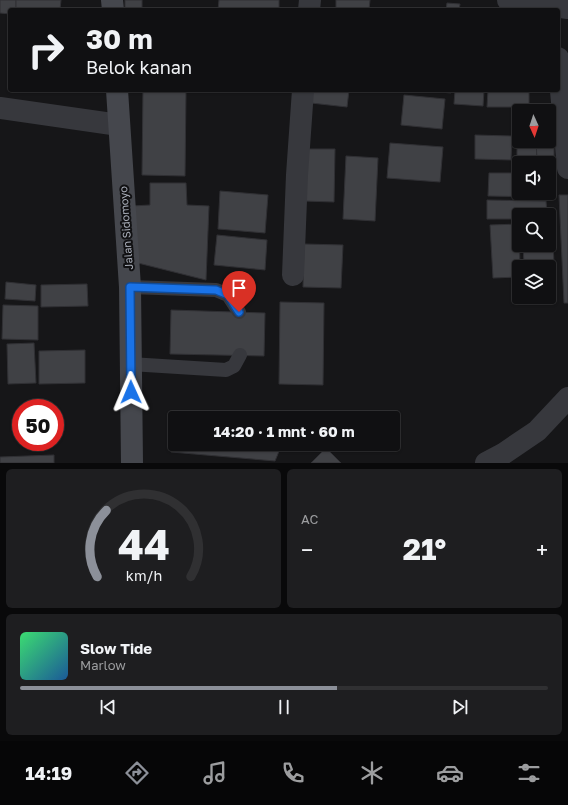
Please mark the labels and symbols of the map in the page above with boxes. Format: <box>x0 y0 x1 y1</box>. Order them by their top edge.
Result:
north arrow <box>512 104 556 148</box>
street label: Jalan Sidomoyo <box>116 185 135 270</box>
pin <box>222 271 256 312</box>
position arrow <box>110 371 152 413</box>
speed limit sign: 50 <box>12 399 64 451</box>

